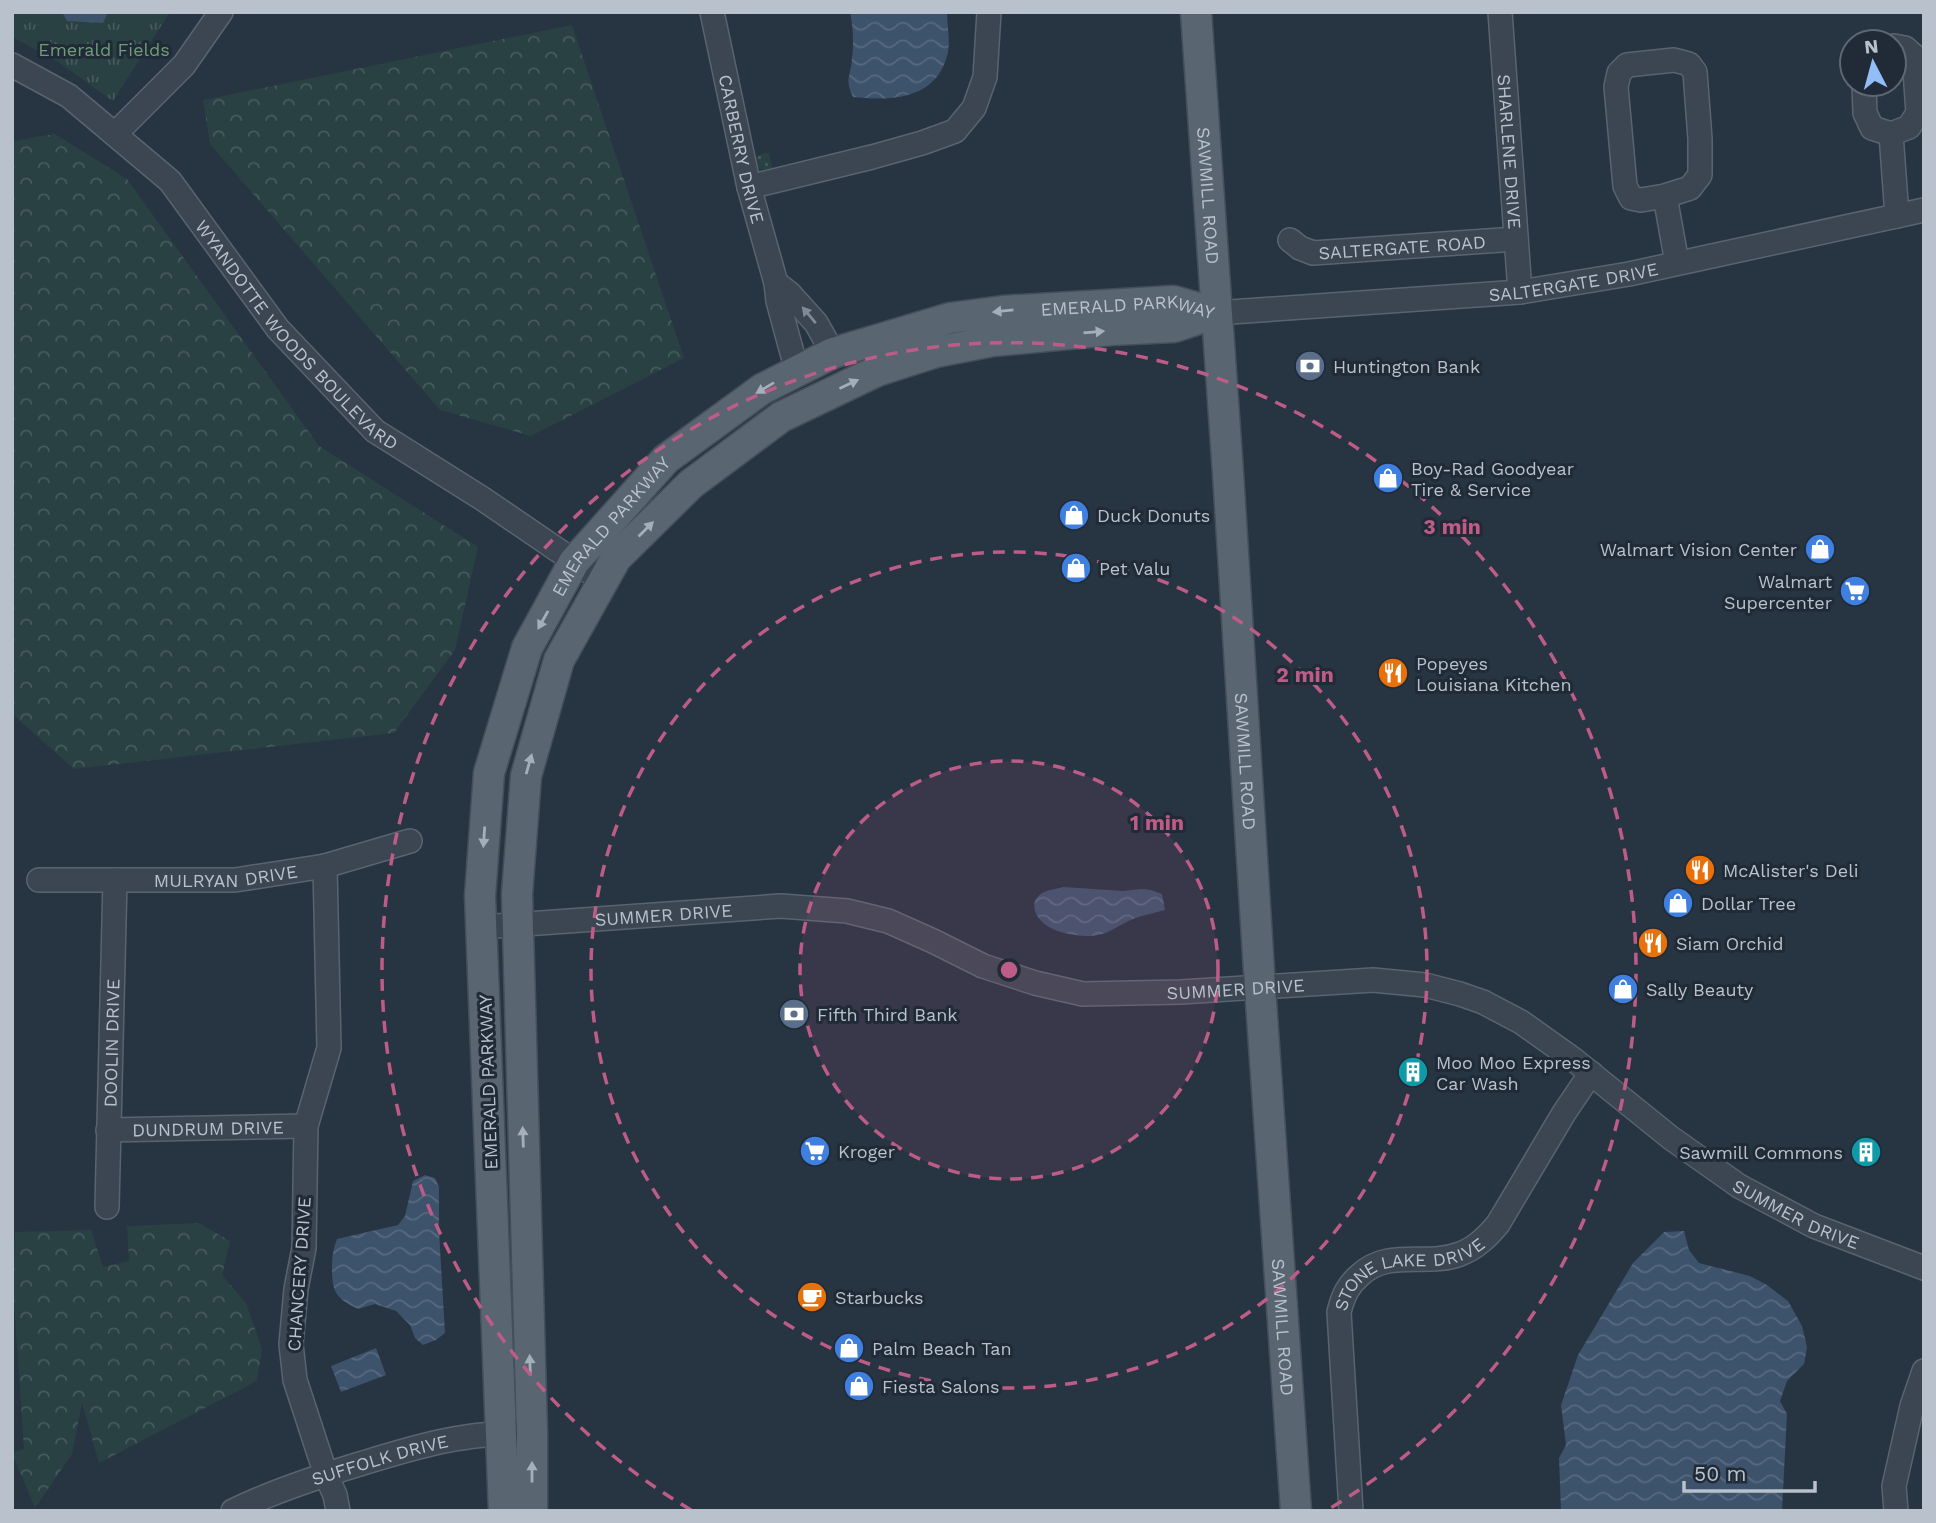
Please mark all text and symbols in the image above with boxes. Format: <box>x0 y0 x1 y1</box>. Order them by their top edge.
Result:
north arrow <box>1838 28 1908 98</box>
text: N <box>1863 34 1879 59</box>
park label: Emerald Fields <box>38 39 170 60</box>
street label: CARBERRY DRIVE <box>715 72 769 226</box>
street label: SHARLENE DRIVE <box>1494 73 1526 230</box>
street label: SAWMILL ROAD <box>1194 126 1224 265</box>
street label: WYANDOTTE WOODS BOULEVARD <box>191 216 402 454</box>
street label: SALTERGATE ROAD <box>1318 231 1486 263</box>
street label: SALTERGATE DRIVE <box>1488 258 1660 305</box>
street label: EMERALD PARKWAY <box>1040 290 1218 323</box>
one-way arrow <box>801 306 816 324</box>
one-way arrow <box>991 306 1013 317</box>
one-way arrow <box>1083 326 1105 337</box>
bank icon: Huntington Bank <box>1293 349 1327 383</box>
place label: Huntington Bank <box>1333 356 1480 377</box>
one-way arrow <box>839 378 859 390</box>
one-way arrow <box>755 382 774 394</box>
street label: EMERALD PARKWAY <box>547 451 674 600</box>
place label: Boy-Rad Goodyear Tire & Service <box>1411 458 1574 500</box>
shop icon: Boy-Rad Goodyear Tire & Service <box>1371 461 1405 495</box>
shop icon: Duck Donuts <box>1057 498 1091 532</box>
place label: Duck Donuts <box>1097 505 1210 526</box>
text: 3 min <box>1423 514 1481 539</box>
one-way arrow <box>637 521 653 538</box>
shop icon: Walmart Vision Center <box>1803 532 1837 566</box>
place label: Walmart Vision Center <box>1600 539 1797 560</box>
shop icon: Pet Valu <box>1059 551 1093 585</box>
place label: Pet Valu <box>1099 558 1170 579</box>
place label: Walmart Supercenter <box>1724 571 1832 613</box>
supermarket icon: Walmart Supercenter <box>1838 574 1872 608</box>
one-way arrow <box>537 610 549 630</box>
place label: Popeyes Louisiana Kitchen <box>1416 653 1572 695</box>
restaurant icon: Popeyes Louisiana Kitchen <box>1376 656 1410 690</box>
text: 2 min <box>1276 662 1334 687</box>
street label: SAWMILL ROAD <box>1231 692 1261 831</box>
one-way arrow <box>525 753 535 774</box>
text: 1 min <box>1130 810 1184 835</box>
one-way arrow <box>478 827 489 849</box>
restaurant icon: McAlister's Deli <box>1683 853 1717 887</box>
street label: MULRYAN DRIVE <box>154 860 299 891</box>
place label: McAlister's Deli <box>1723 860 1859 881</box>
shop icon: Dollar Tree <box>1661 886 1695 920</box>
place label: Dollar Tree <box>1701 893 1796 914</box>
street label: SUMMER DRIVE <box>594 899 733 930</box>
restaurant icon: Siam Orchid <box>1636 926 1670 960</box>
place label: Siam Orchid <box>1676 933 1783 954</box>
centre of rings <box>997 958 1021 982</box>
shop icon: Sally Beauty <box>1606 972 1640 1006</box>
street label: SUMMER DRIVE <box>1166 974 1305 1003</box>
street label: DOOLIN DRIVE <box>99 978 123 1108</box>
place label: Sally Beauty <box>1646 979 1754 1000</box>
street label: EMERALD PARKWAY <box>474 993 502 1170</box>
bank icon: Fifth Third Bank <box>777 997 811 1031</box>
place label: Fifth Third Bank <box>817 1004 958 1025</box>
place label: Moo Moo Express Car Wash <box>1436 1052 1591 1094</box>
building icon: Moo Moo Express Car Wash <box>1396 1055 1430 1089</box>
street label: DUNDRUM DRIVE <box>132 1116 284 1140</box>
one-way arrow <box>518 1126 529 1148</box>
supermarket icon: Kroger <box>798 1134 832 1168</box>
building icon: Sawmill Commons <box>1849 1135 1883 1169</box>
place label: Kroger <box>838 1141 895 1162</box>
place label: Sawmill Commons <box>1679 1142 1843 1163</box>
street label: SUMMER DRIVE <box>1729 1174 1862 1253</box>
street label: CHANCERY DRIVE <box>283 1196 315 1352</box>
street label: STONE LAKE DRIVE <box>1329 1233 1488 1313</box>
street label: SAWMILL ROAD <box>1268 1258 1299 1396</box>
cafe icon: Starbucks <box>795 1280 829 1314</box>
place label: Starbucks <box>835 1287 924 1308</box>
shop icon: Palm Beach Tan <box>832 1331 866 1365</box>
place label: Palm Beach Tan <box>872 1338 1012 1359</box>
one-way arrow <box>524 1354 535 1376</box>
shop icon: Fiesta Salons <box>842 1369 876 1403</box>
place label: Fiesta Salons <box>882 1376 1000 1397</box>
street label: SUFFOLK DRIVE <box>309 1430 450 1489</box>
scale bar <box>1684 1450 1815 1494</box>
one-way arrow <box>526 1461 538 1483</box>
text: 50 m <box>1694 1461 1746 1486</box>

